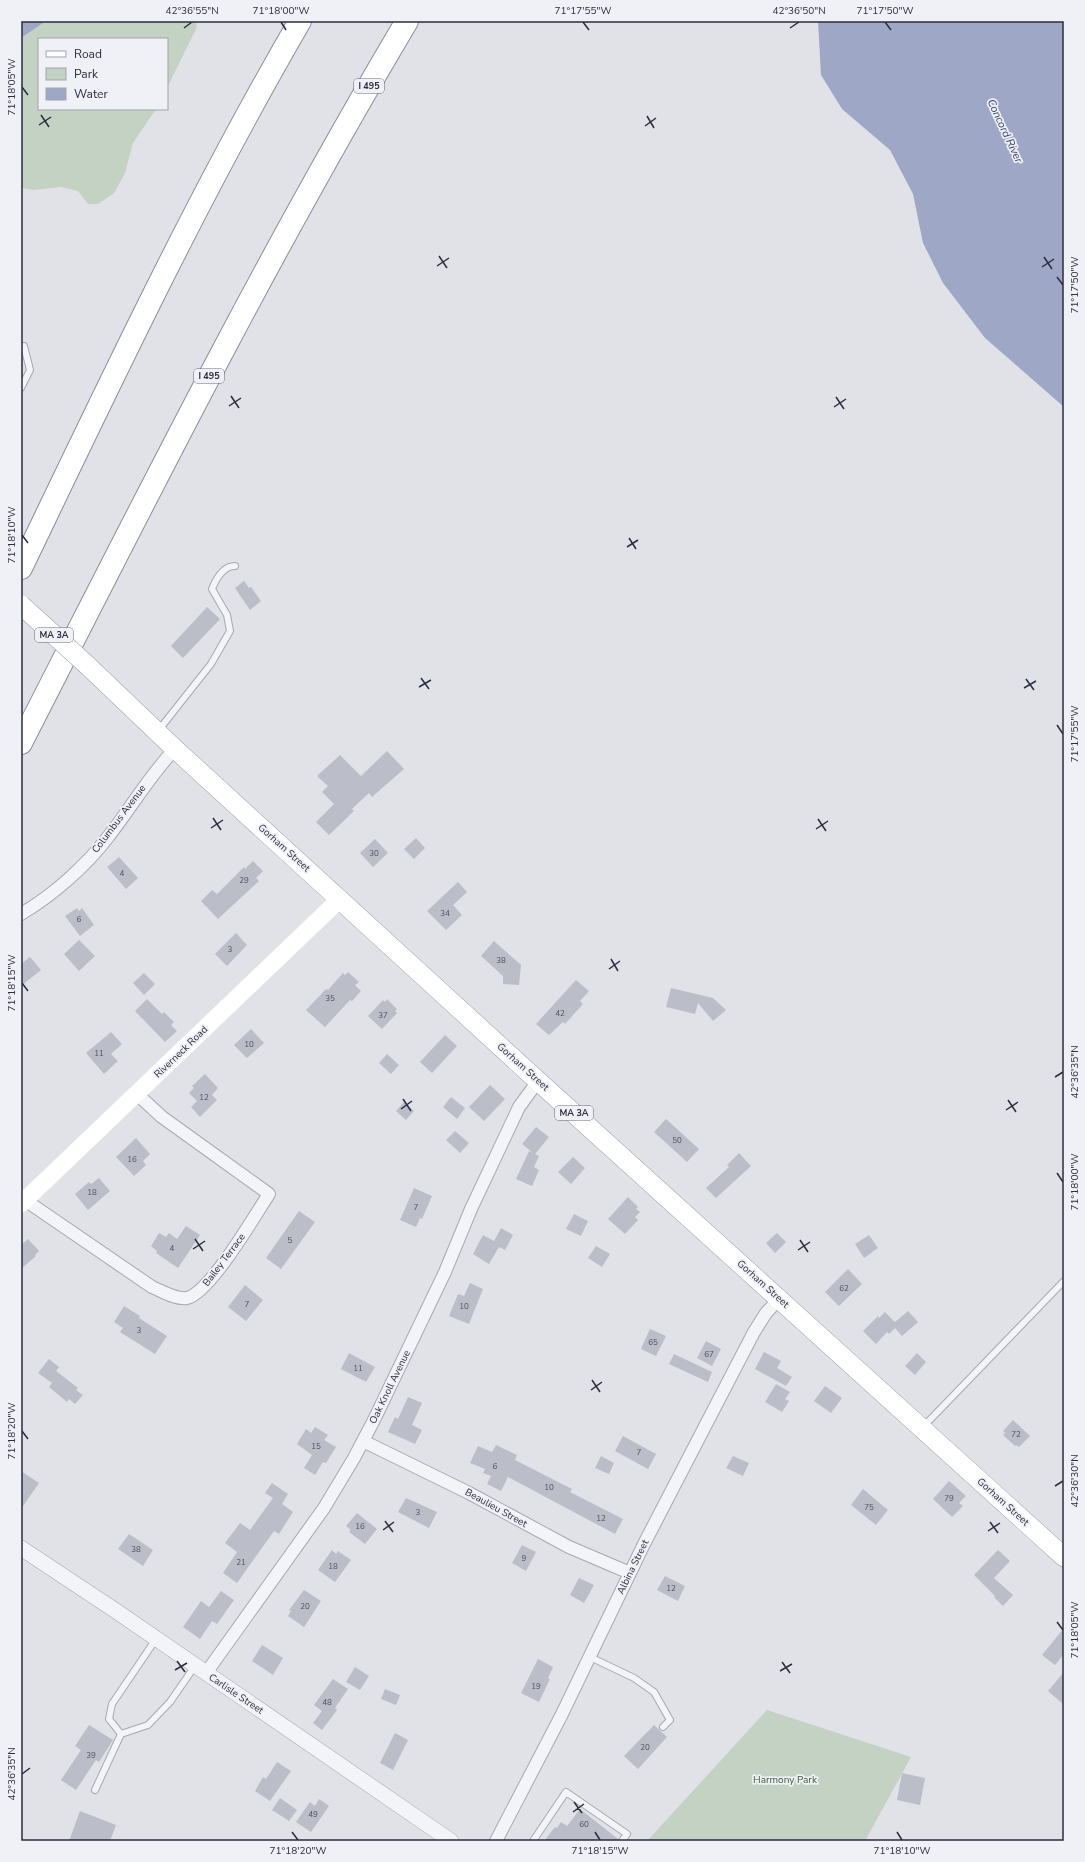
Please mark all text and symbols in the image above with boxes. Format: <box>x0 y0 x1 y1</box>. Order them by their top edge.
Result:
text: 42°36'55"N <box>165 4 219 18</box>
text: 71°18'00"W <box>253 4 309 18</box>
text: 71°17'55"W <box>555 4 611 18</box>
text: 42°36'50"N <box>772 4 826 18</box>
text: 71°17'50"W <box>857 4 913 18</box>
legend <box>38 38 168 110</box>
text: Road <box>74 46 102 62</box>
text: 71°18'05"W <box>5 59 19 115</box>
text: Park <box>74 66 99 82</box>
road number: I 495 <box>354 79 384 93</box>
text: Water <box>74 86 108 102</box>
water label: Concord River <box>984 97 1027 166</box>
text: 71°17'50"W <box>1068 257 1082 313</box>
road number: I 495 <box>194 369 224 383</box>
text: 71°18'10"W <box>5 507 19 563</box>
road number: MA 3A <box>35 628 73 642</box>
text: 71°17'55"W <box>1068 706 1082 762</box>
street label: Columbus Avenue <box>89 782 149 856</box>
street label: Gorham Street <box>255 821 314 876</box>
house number: 30 <box>369 848 379 859</box>
house number: 4 <box>120 868 125 879</box>
house number: 29 <box>239 875 249 886</box>
house number: 34 <box>440 908 450 919</box>
house number: 6 <box>77 914 82 925</box>
house number: 3 <box>228 944 233 955</box>
text: 71°18'15"W <box>5 955 19 1011</box>
house number: 38 <box>496 955 506 966</box>
house number: 35 <box>325 993 335 1004</box>
house number: 42 <box>555 1008 565 1019</box>
house number: 37 <box>378 1010 388 1021</box>
street label: Riverneck Road <box>151 1023 211 1081</box>
house number: 10 <box>244 1039 254 1050</box>
street label: Gorham Street <box>494 1040 553 1095</box>
text: 42°36'35"N <box>1068 1045 1082 1099</box>
house number: 11 <box>94 1048 104 1059</box>
house number: 12 <box>199 1092 209 1103</box>
road number: MA 3A <box>555 1106 593 1120</box>
house number: 50 <box>672 1135 682 1146</box>
house number: 16 <box>127 1154 137 1165</box>
text: 71°18'00"W <box>1068 1154 1082 1210</box>
house number: 18 <box>87 1187 97 1198</box>
house number: 7 <box>414 1202 419 1213</box>
street label: Bailey Terrace <box>199 1231 249 1289</box>
house number: 5 <box>288 1235 293 1246</box>
house number: 4 <box>170 1243 175 1254</box>
street label: Gorham Street <box>734 1257 793 1312</box>
house number: 62 <box>839 1283 849 1294</box>
house number: 7 <box>245 1299 250 1310</box>
house number: 10 <box>459 1301 469 1312</box>
house number: 3 <box>137 1325 142 1336</box>
house number: 65 <box>648 1337 658 1348</box>
street label: Oak Knoll Avenue <box>366 1348 414 1426</box>
house number: 67 <box>704 1349 714 1360</box>
house number: 11 <box>353 1363 363 1374</box>
text: 71°18'20"W <box>5 1403 19 1459</box>
house number: 72 <box>1011 1429 1021 1440</box>
house number: 15 <box>311 1441 321 1452</box>
house number: 7 <box>637 1447 642 1458</box>
text: 42°36'30"N <box>1068 1454 1082 1508</box>
house number: 6 <box>493 1461 498 1472</box>
street label: Gorham Street <box>974 1475 1033 1530</box>
house number: 10 <box>544 1482 554 1493</box>
street label: Beaulieu Street <box>462 1485 530 1531</box>
house number: 79 <box>944 1493 954 1504</box>
house number: 75 <box>864 1502 874 1513</box>
house number: 3 <box>416 1507 421 1518</box>
house number: 12 <box>596 1513 606 1524</box>
house number: 16 <box>355 1521 365 1532</box>
street label: Albina Street <box>614 1537 652 1597</box>
house number: 38 <box>131 1544 141 1555</box>
house number: 9 <box>522 1553 527 1564</box>
house number: 21 <box>236 1557 246 1568</box>
house number: 18 <box>328 1561 338 1572</box>
house number: 12 <box>666 1583 676 1594</box>
house number: 20 <box>300 1601 310 1612</box>
text: 71°18'05"W <box>1068 1602 1082 1658</box>
street label: Carlisle Street <box>206 1670 267 1718</box>
house number: 19 <box>531 1681 541 1692</box>
house number: 48 <box>322 1697 332 1708</box>
house number: 20 <box>640 1742 650 1753</box>
text: 42°36'35"N <box>5 1747 19 1801</box>
house number: 39 <box>86 1750 96 1761</box>
park label: Harmony Park <box>753 1773 818 1787</box>
house number: 49 <box>308 1809 318 1820</box>
house number: 60 <box>579 1819 589 1830</box>
text: 71°18'20"W <box>270 1844 326 1858</box>
text: 71°18'15"W <box>572 1844 628 1858</box>
text: 71°18'10"W <box>874 1844 930 1858</box>

